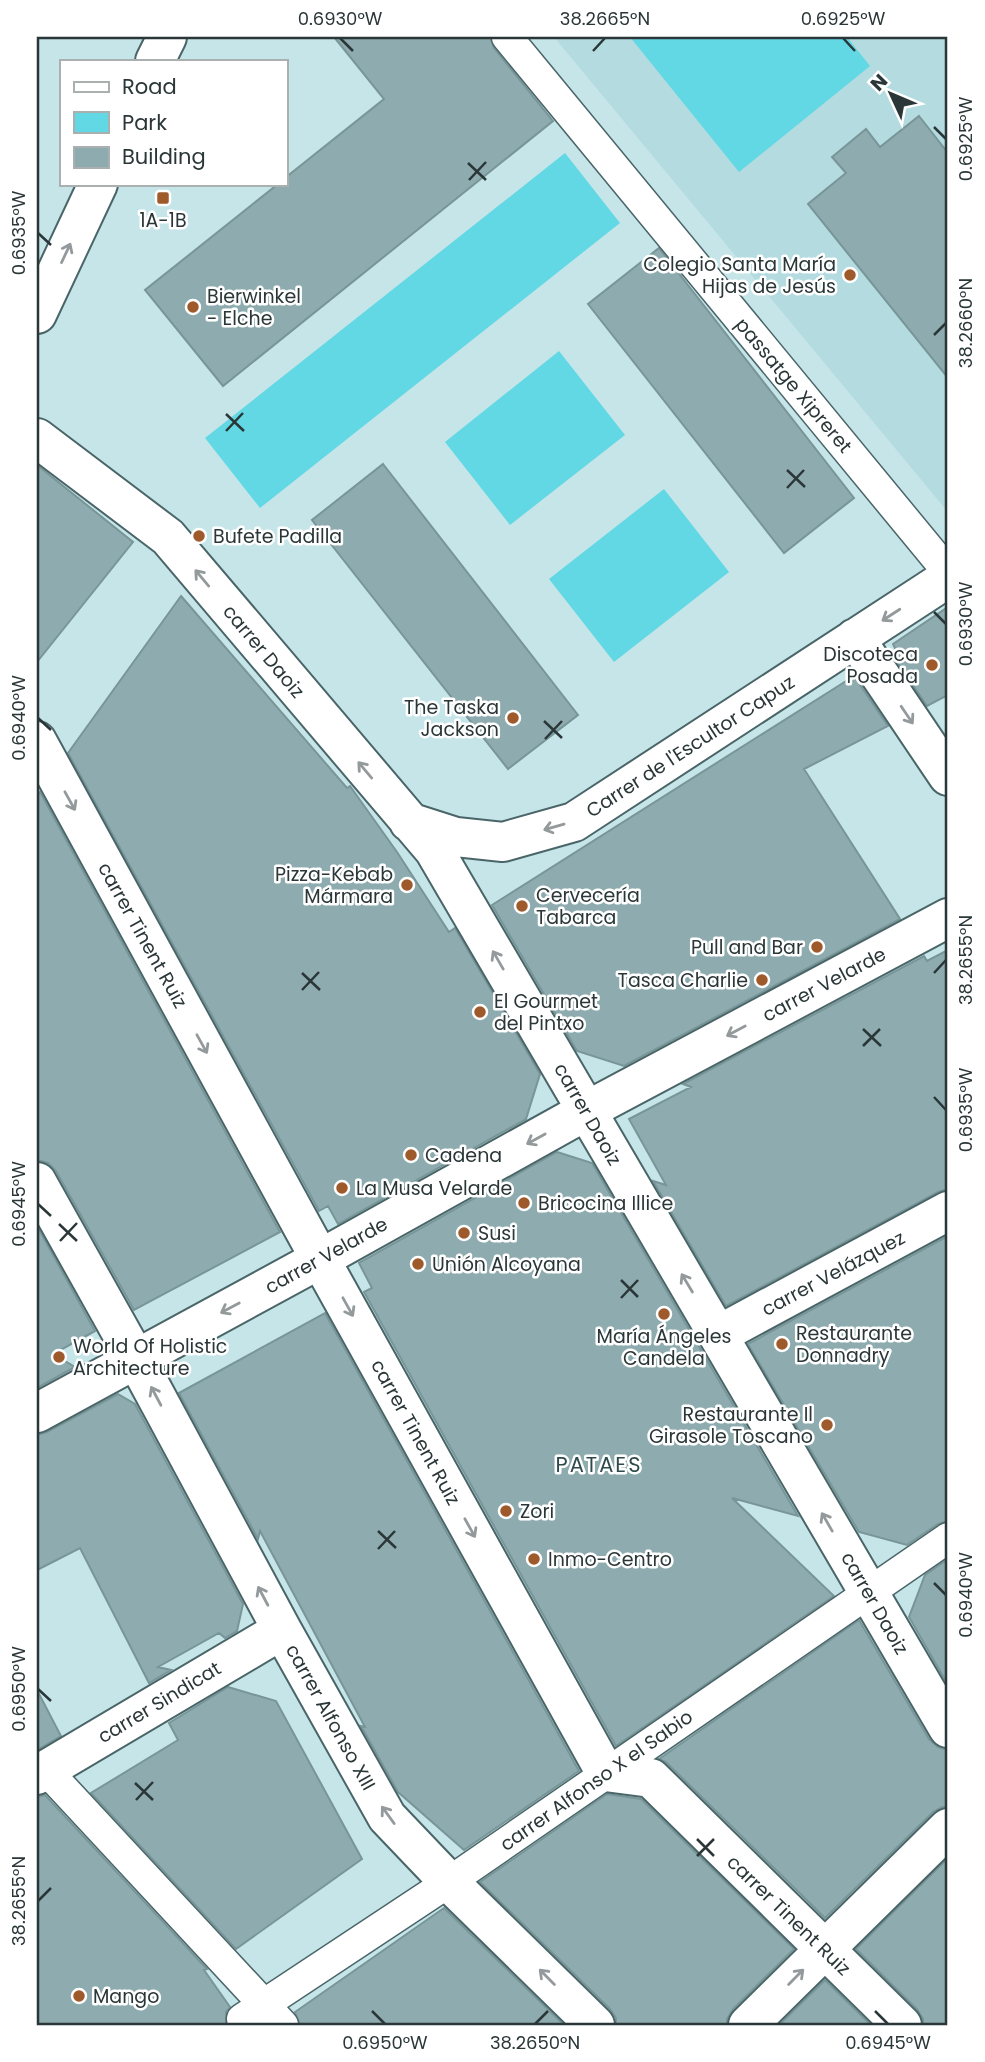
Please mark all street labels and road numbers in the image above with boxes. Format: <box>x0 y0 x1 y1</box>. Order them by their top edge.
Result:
street label: passatge Xipreret <box>729 312 858 459</box>
street label: carrer Daoiz <box>217 599 311 704</box>
street label: Carrer de l'Escultor Capuz <box>581 669 800 824</box>
street label: carrer Tinent Ruiz <box>91 858 194 1013</box>
street label: carrer Velarde <box>758 941 891 1028</box>
street label: carrer Daoiz <box>547 1058 628 1170</box>
street label: carrer Velarde <box>260 1211 392 1300</box>
street label: carrer Velázquez <box>757 1224 910 1323</box>
street label: carrer Tinent Ruiz <box>364 1355 467 1510</box>
street label: carrer Daoiz <box>834 1547 915 1659</box>
street label: carrer Alfonso XIII <box>279 1639 382 1795</box>
street label: carrer Sindicat <box>93 1655 226 1750</box>
street label: carrer Alfonso X el Sabio <box>494 1703 698 1857</box>
street label: carrer Tinent Ruiz <box>721 1849 857 1982</box>

